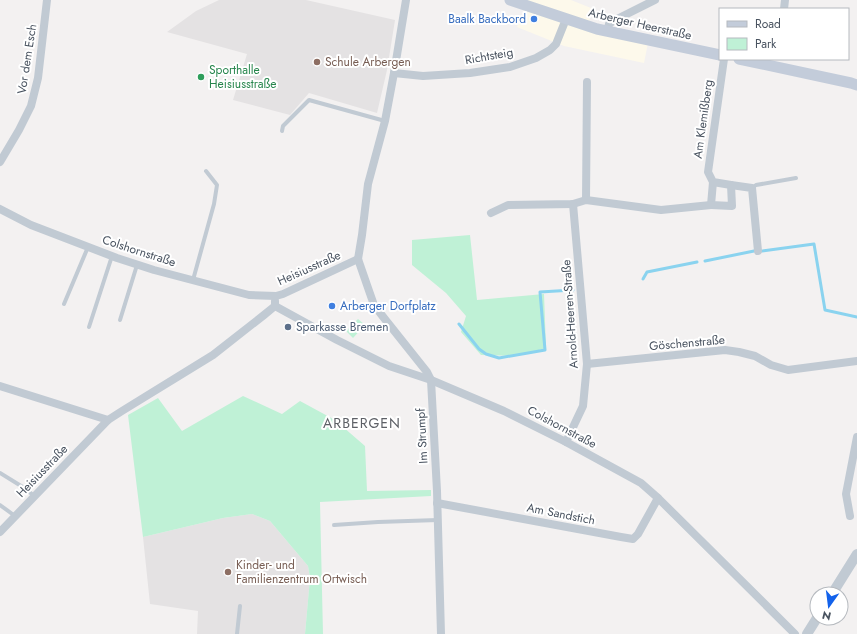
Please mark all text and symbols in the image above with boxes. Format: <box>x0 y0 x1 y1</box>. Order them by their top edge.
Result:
street label: Arberger Heerstraße <box>587 3 693 45</box>
legend <box>719 8 849 60</box>
place label: Baalk Backbord <box>448 10 526 28</box>
marker: Baalk Backbord <box>529 14 539 24</box>
text: Road <box>755 15 781 33</box>
street label: Vor dem Esch <box>13 23 41 95</box>
text: Park <box>755 35 777 53</box>
street label: Richtsteig <box>463 43 515 69</box>
place label: Schule Arbergen <box>325 53 411 71</box>
marker: Schule Arbergen <box>312 57 322 67</box>
place label: Sporthalle Heisiusstraße <box>209 61 277 93</box>
marker: Sporthalle Heisiusstraße <box>196 72 206 82</box>
street label: Am Klemißberg <box>689 78 717 160</box>
street label: Colshornstraße <box>100 231 178 271</box>
street label: Heisiusstraße <box>274 246 344 290</box>
street label: Arnold-Heeren-Straße <box>557 259 583 369</box>
place label: Arberger Dorfplatz <box>340 297 436 315</box>
marker: Arberger Dorfplatz <box>327 301 337 311</box>
place label: Sparkasse Bremen <box>296 318 388 336</box>
marker: Sparkasse Bremen <box>283 322 293 332</box>
street label: Göschenstraße <box>648 331 726 355</box>
street label: Colshornstraße <box>524 401 600 453</box>
street label: Im Strumpf <box>412 407 432 464</box>
district label: ARBERGEN <box>323 413 401 433</box>
street label: Heisiusstraße <box>12 440 72 502</box>
street label: Am Sandstich <box>525 499 597 529</box>
place label: Kinder- und Familienzentrum Ortwisch <box>236 556 367 588</box>
marker: Kinder- und Familienzentrum Ortwisch <box>223 567 233 577</box>
north arrow <box>809 586 849 626</box>
text: N <box>820 607 833 625</box>

